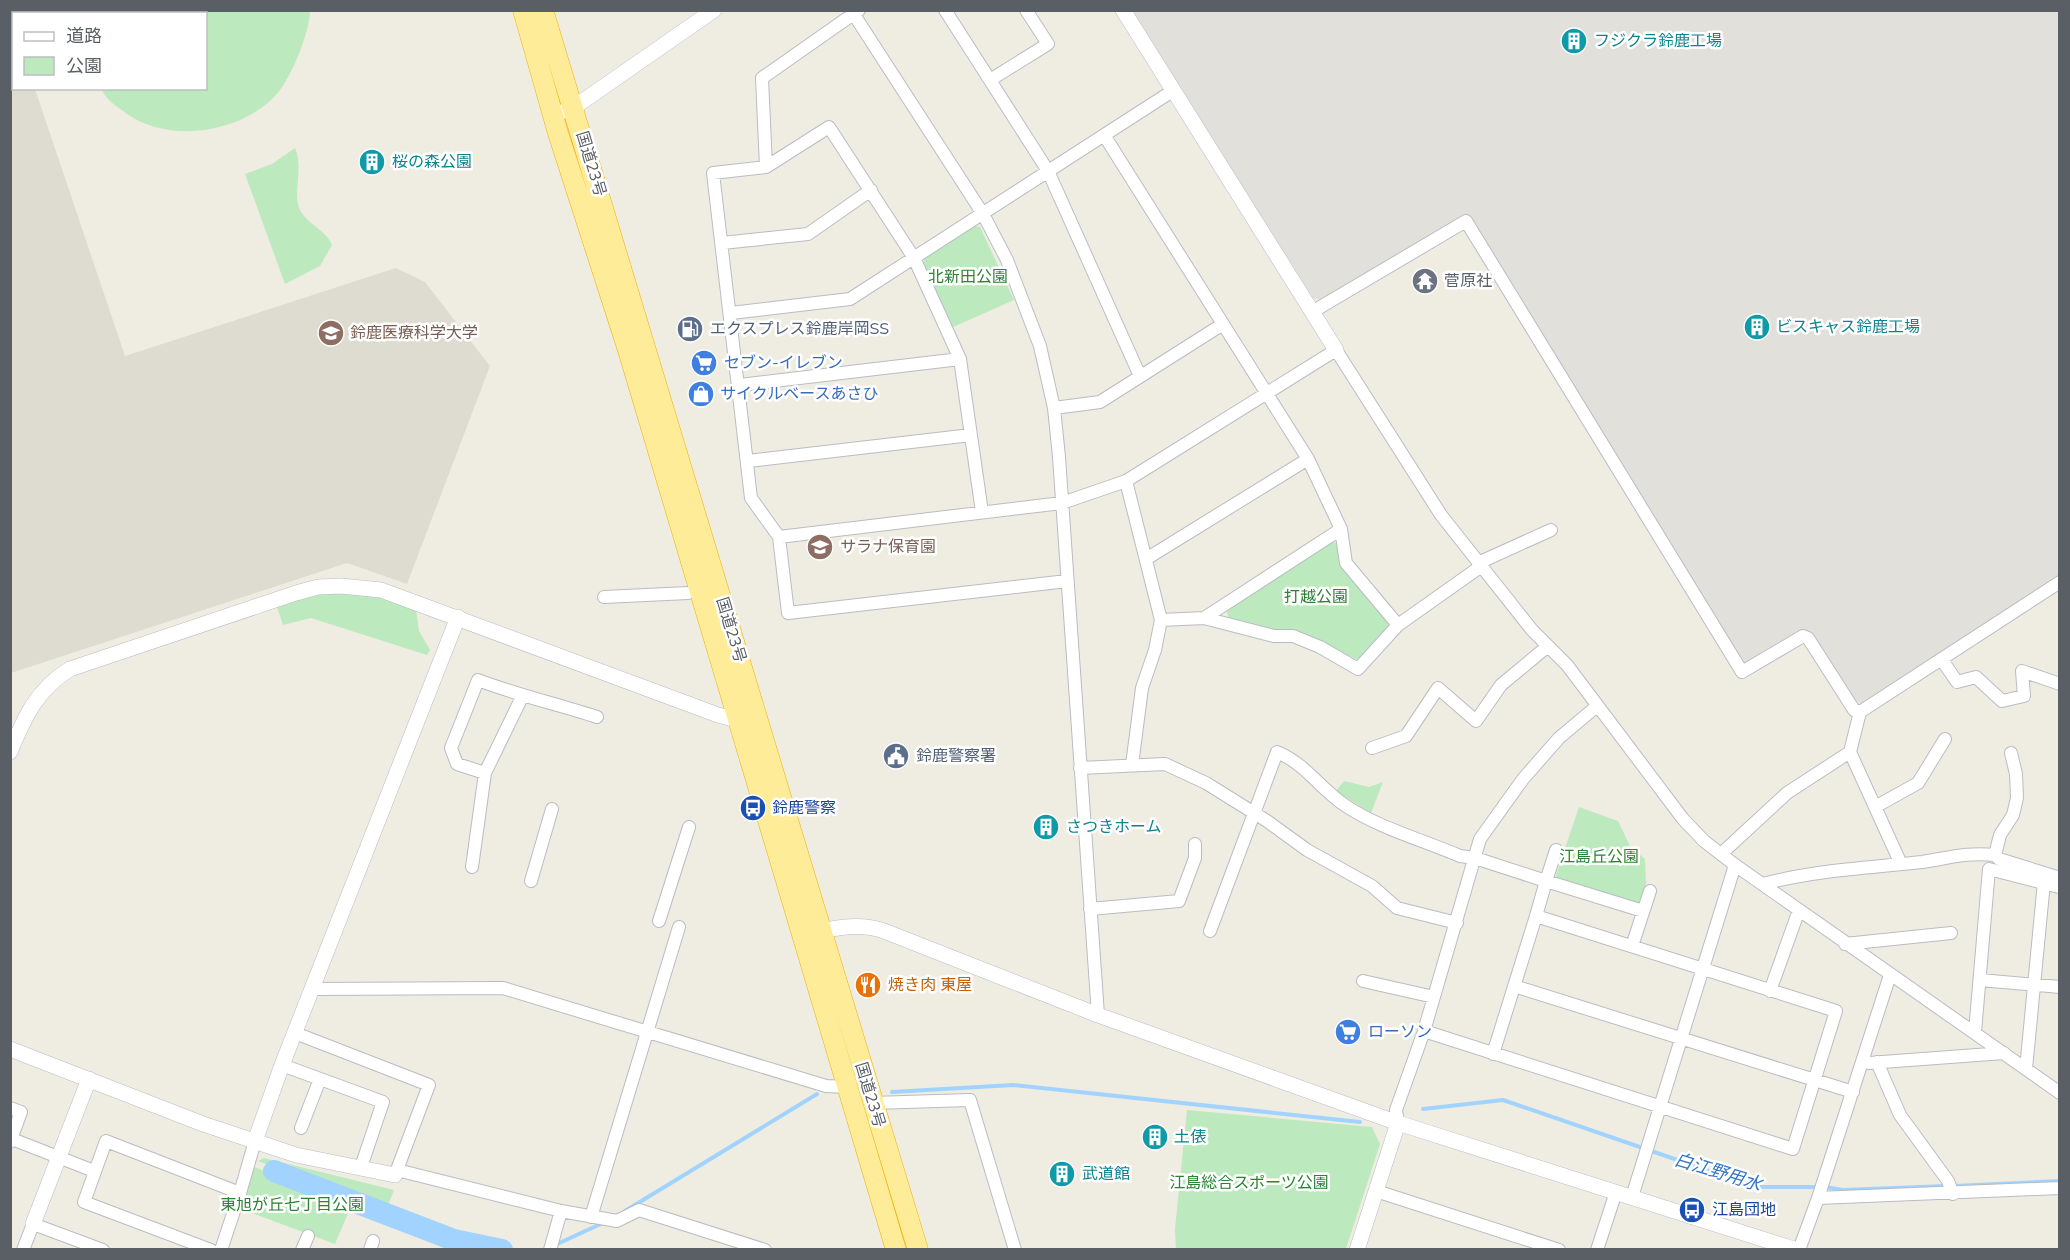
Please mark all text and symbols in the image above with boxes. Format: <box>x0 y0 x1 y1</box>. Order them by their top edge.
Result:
legend <box>12 12 207 90</box>
text: 道路 <box>66 24 102 48</box>
building icon: フジクラ鈴鹿工場 <box>1559 26 1589 56</box>
place label: フジクラ鈴鹿工場 <box>1594 30 1722 52</box>
text: 公園 <box>66 54 102 78</box>
street label: 国道23号 <box>571 129 611 199</box>
building icon: 桜の森公園 <box>357 147 387 177</box>
place label: 桜の森公園 <box>392 151 472 173</box>
park label: 北新田公園 <box>928 266 1008 288</box>
temple icon: 菅原社 <box>1410 266 1440 296</box>
place label: 菅原社 <box>1444 270 1492 292</box>
building icon: ビスキャス鈴鹿工場 <box>1742 312 1772 342</box>
fuel station icon: エクスプレス鈴鹿岸岡SS <box>675 314 705 344</box>
place label: ビスキャス鈴鹿工場 <box>1776 316 1920 338</box>
school or university icon: 鈴鹿医療科学大学 <box>316 318 346 348</box>
place label: エクスプレス鈴鹿岸岡SS <box>710 318 889 340</box>
place label: 鈴鹿医療科学大学 <box>350 322 478 344</box>
supermarket icon: セブン-イレブン <box>689 348 719 378</box>
place label: セブン-イレブン <box>724 352 843 374</box>
shop icon: サイクルベースあさひ <box>686 379 716 409</box>
place label: サイクルベースあさひ <box>720 383 878 405</box>
school or university icon: サラナ保育園 <box>805 532 835 562</box>
place label: サラナ保育園 <box>840 536 936 558</box>
park label: 打越公園 <box>1284 586 1348 608</box>
street label: 国道23号 <box>711 595 751 665</box>
public building icon: 鈴鹿警察署 <box>881 741 911 771</box>
place label: 鈴鹿警察署 <box>916 745 996 767</box>
bus stop icon: 鈴鹿警察 <box>738 793 768 823</box>
place label: 鈴鹿警察 <box>772 797 836 819</box>
building icon: さつきホーム <box>1031 812 1061 842</box>
place label: さつきホーム <box>1066 816 1162 838</box>
park label: 江島丘公園 <box>1559 846 1639 868</box>
restaurant icon: 焼き肉 東屋 <box>853 970 883 1000</box>
place label: 焼き肉 東屋 <box>888 974 972 996</box>
supermarket icon: ローソン <box>1333 1017 1363 1047</box>
place label: ローソン <box>1368 1021 1432 1043</box>
street label: 国道23号 <box>850 1060 890 1130</box>
building icon: 土俵 <box>1140 1122 1170 1152</box>
place label: 土俵 <box>1174 1126 1206 1148</box>
water label: 白江野用水 <box>1671 1147 1766 1197</box>
building icon: 武道館 <box>1047 1159 1077 1189</box>
place label: 武道館 <box>1082 1163 1130 1185</box>
park label: 江島総合スポーツ公園 <box>1169 1172 1329 1194</box>
park label: 東旭が丘七丁目公園 <box>220 1194 364 1216</box>
bus stop icon: 江島団地 <box>1677 1195 1707 1225</box>
place label: 江島団地 <box>1712 1199 1776 1221</box>

